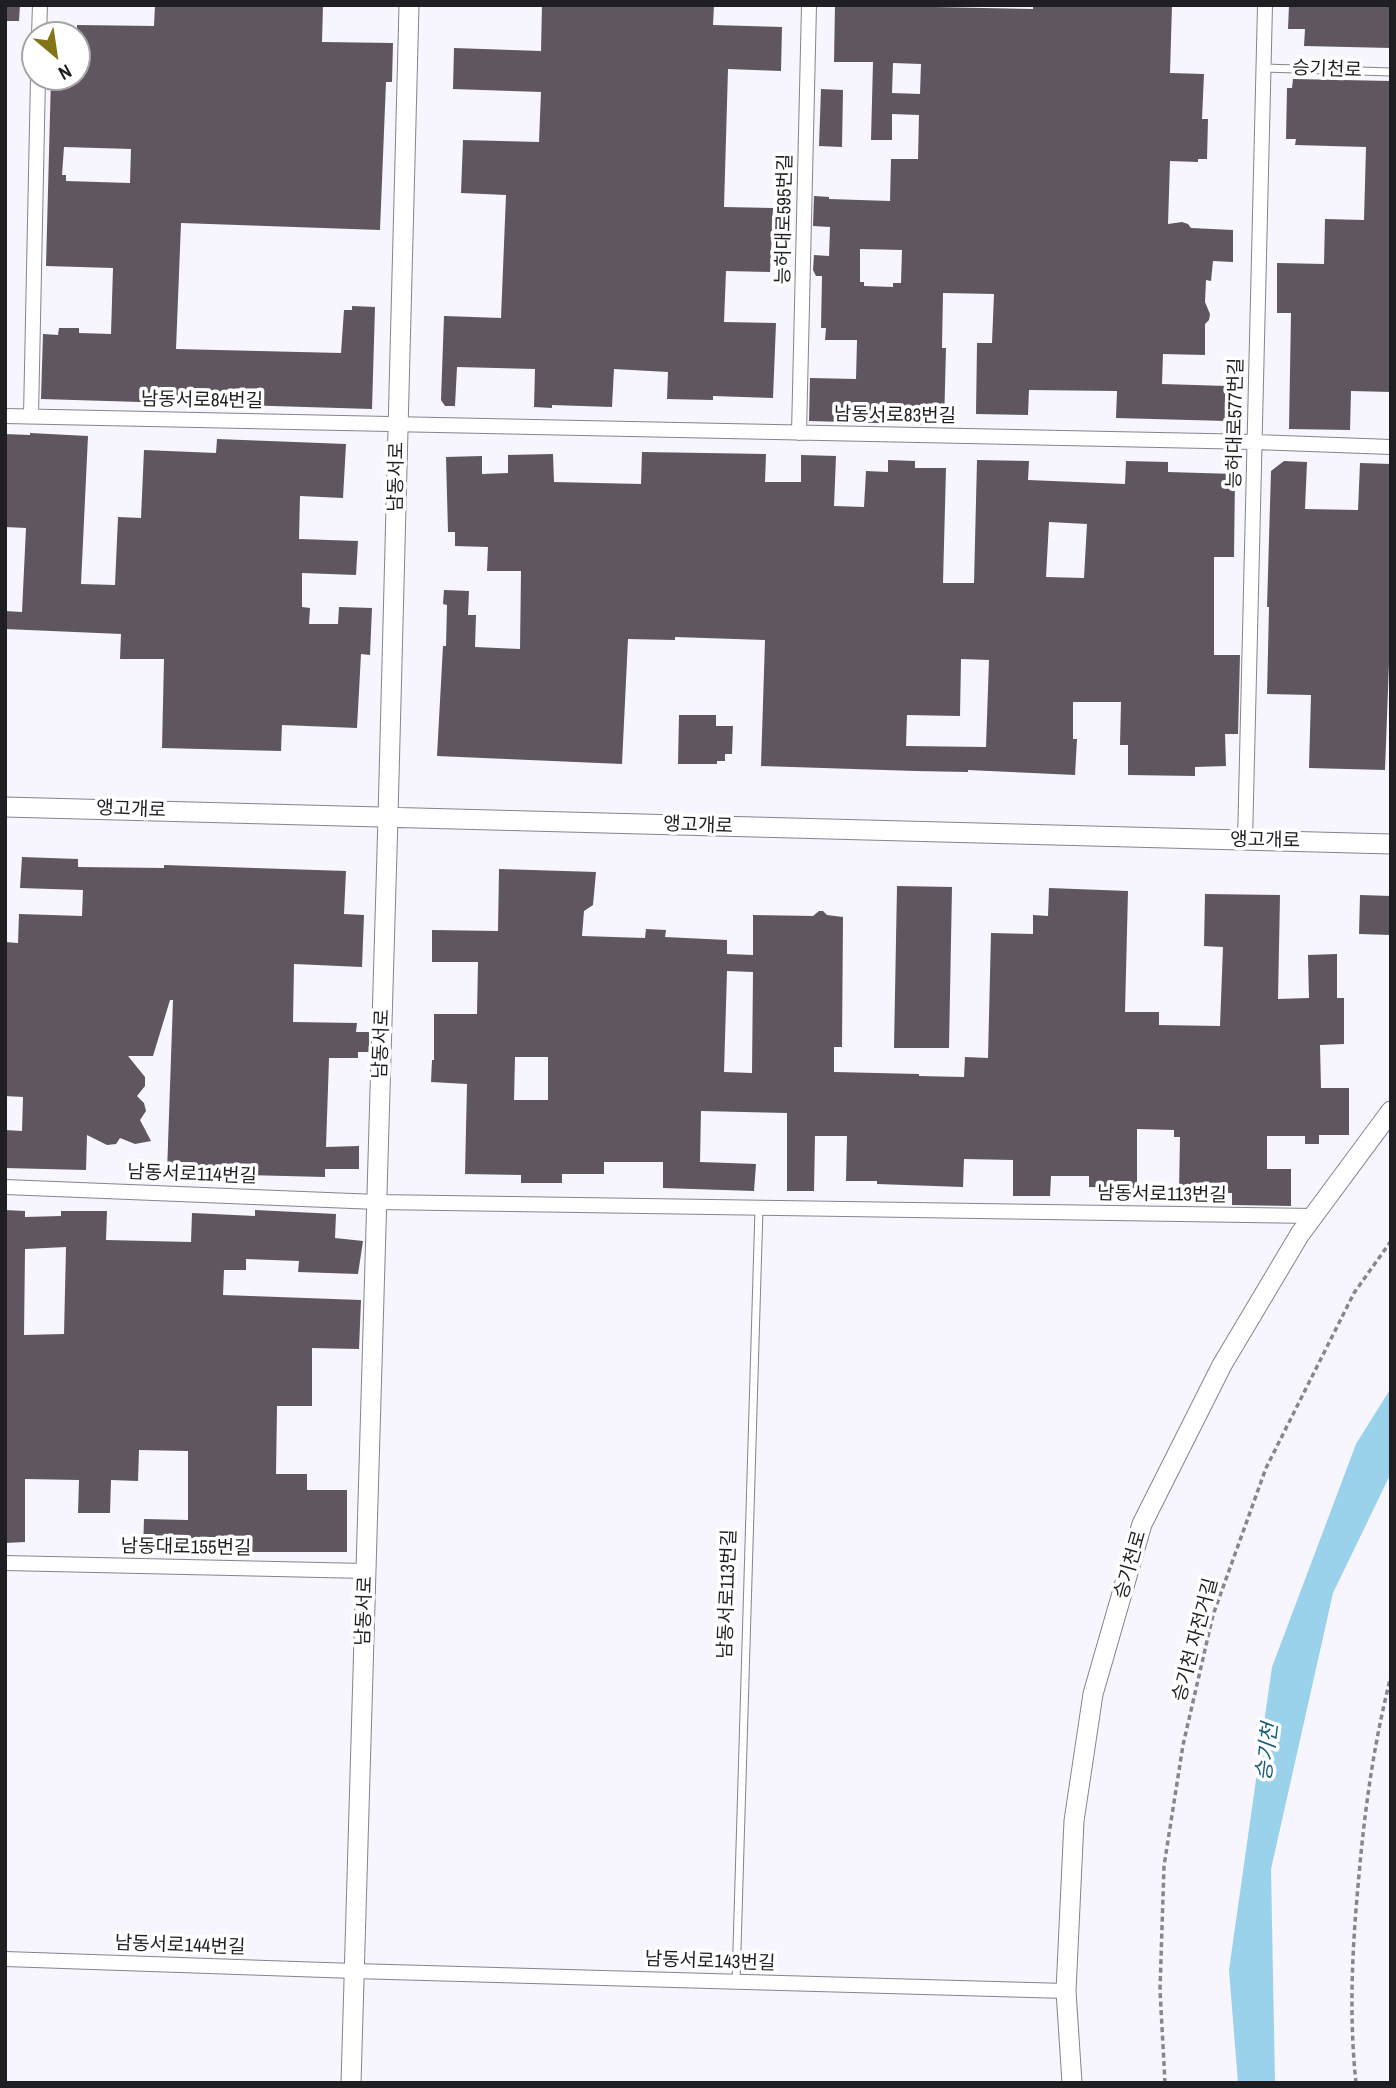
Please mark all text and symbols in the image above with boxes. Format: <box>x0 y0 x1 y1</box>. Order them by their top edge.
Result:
north arrow <box>21 21 91 91</box>
street label: 승기천로 <box>1292 57 1362 83</box>
text: N <box>54 59 76 87</box>
street label: 능허대로595번길 <box>772 153 798 285</box>
street label: 능허대로577번길 <box>1223 357 1249 489</box>
street label: 남동서로84번길 <box>141 389 263 413</box>
street label: 남동서로83번길 <box>834 404 956 428</box>
street label: 남동서로 <box>385 442 409 512</box>
street label: 앵고개로 <box>96 797 166 823</box>
street label: 앵고개로 <box>663 813 733 839</box>
street label: 앵고개로 <box>1230 829 1300 853</box>
street label: 남동서로 <box>369 1009 395 1079</box>
street label: 남동서로114번길 <box>127 1161 257 1189</box>
street label: 남동서로113번길 <box>1097 1182 1227 1208</box>
street label: 승기천로 <box>1110 1528 1152 1602</box>
street label: 남동서로113번길 <box>714 1529 742 1659</box>
street label: 남동대로155번길 <box>120 1535 252 1561</box>
street label: 남동서로 <box>352 1576 378 1646</box>
street label: 승기천 자전거길 <box>1169 1576 1223 1704</box>
water label: 승기천 <box>1252 1722 1284 1782</box>
street label: 남동서로144번길 <box>114 1932 246 1960</box>
street label: 남동서로143번길 <box>644 1948 776 1976</box>

